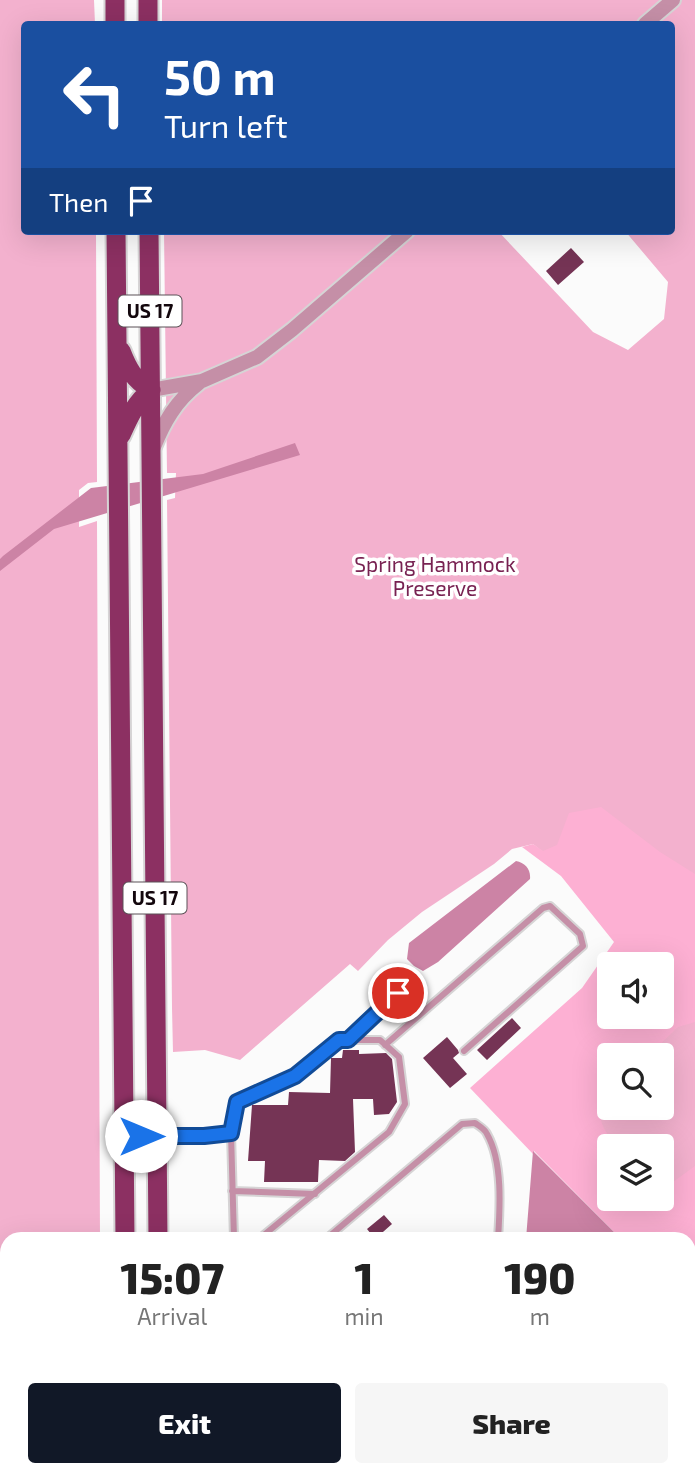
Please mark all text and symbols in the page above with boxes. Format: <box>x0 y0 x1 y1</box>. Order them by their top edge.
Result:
text: 50 m <box>164 46 276 105</box>
icon: left <box>49 49 140 140</box>
text: Turn left <box>164 106 288 144</box>
icon: arrive <box>122 182 160 220</box>
text: Then <box>49 186 108 217</box>
road number: US 17 <box>118 296 182 326</box>
park label: Spring Hammock Preserve <box>354 551 516 600</box>
road number: US 17 <box>124 882 186 914</box>
map controls <box>597 952 674 1211</box>
button: sound <box>597 952 674 1029</box>
pin <box>368 963 428 1023</box>
icon: arrive <box>379 974 417 1012</box>
button: search <box>597 1043 674 1120</box>
position arrow <box>104 1099 178 1173</box>
button: layers <box>597 1134 674 1211</box>
text: 15:07 <box>121 1252 224 1302</box>
text: 1 <box>355 1252 374 1302</box>
text: 190 <box>504 1252 575 1302</box>
text: Arrival <box>137 1302 207 1330</box>
text: min <box>344 1302 384 1330</box>
text: m <box>530 1302 550 1330</box>
button: Exit <box>28 1383 341 1463</box>
button: Share <box>355 1383 668 1463</box>

